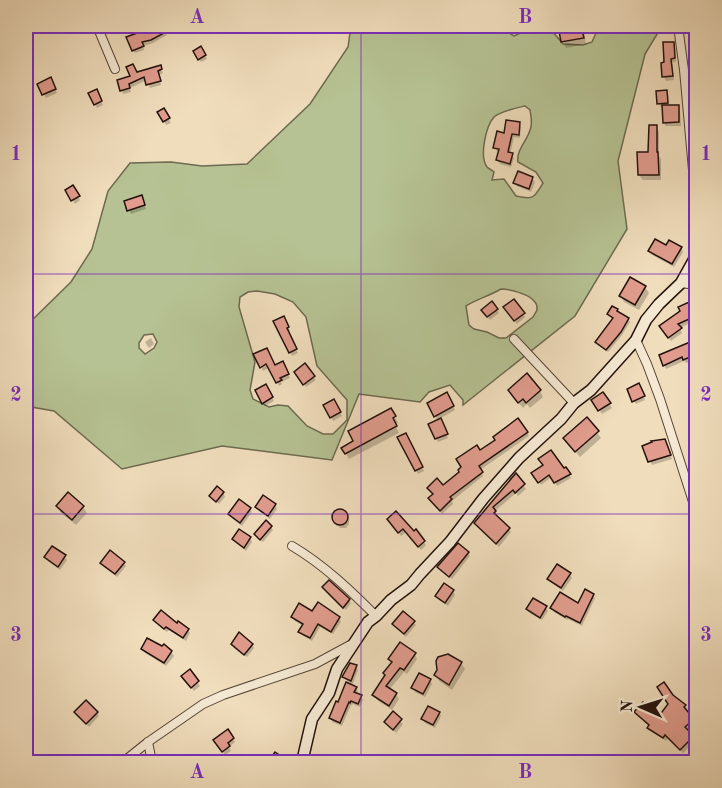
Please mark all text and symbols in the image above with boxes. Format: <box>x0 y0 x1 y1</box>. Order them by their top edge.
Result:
text: A <box>189 8 205 28</box>
text: B <box>518 8 532 28</box>
text: 1 <box>10 145 22 165</box>
text: 1 <box>700 145 712 165</box>
text: 2 <box>10 386 22 406</box>
text: 2 <box>700 386 712 406</box>
text: 3 <box>10 626 22 646</box>
text: 3 <box>700 626 712 646</box>
north arrow <box>611 677 671 737</box>
text: N <box>620 699 636 713</box>
text: A <box>189 763 205 783</box>
text: B <box>518 763 532 783</box>

